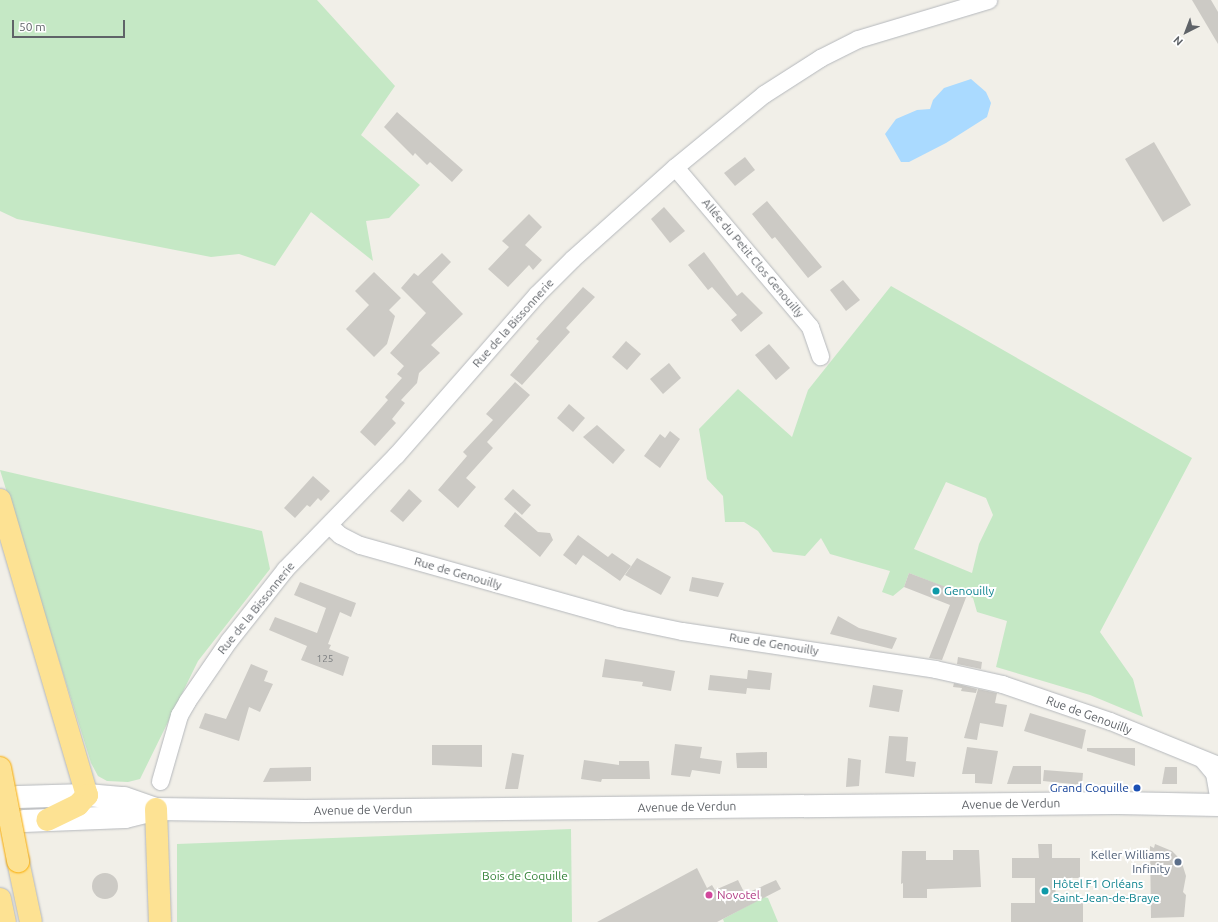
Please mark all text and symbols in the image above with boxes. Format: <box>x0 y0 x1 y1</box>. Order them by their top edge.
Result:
scale bar <box>14 12 127 38</box>
north arrow <box>1166 12 1206 52</box>
text: 50 m <box>19 20 46 33</box>
text: N <box>1171 34 1185 48</box>
street label: Allée du Petit Clos Genouilly <box>699 195 807 321</box>
street label: Rue de la Bissonnerie <box>469 276 557 370</box>
street label: Rue de Genouilly <box>413 554 503 592</box>
street label: Rue de la Bissonnerie <box>214 559 298 657</box>
place label: Genouilly <box>944 584 994 598</box>
marker: Genouilly <box>931 586 941 596</box>
street label: Rue de Genouilly <box>728 630 820 658</box>
house number: 125 <box>317 653 333 665</box>
street label: Rue de Genouilly <box>1044 693 1134 737</box>
place label: Grand Coquille <box>1050 781 1129 795</box>
marker: Grand Coquille <box>1132 783 1142 793</box>
street label: Avenue de Verdun <box>962 796 1060 812</box>
street label: Avenue de Verdun <box>638 799 736 815</box>
street label: Avenue de Verdun <box>314 802 412 818</box>
place label: Keller Williams Infinity <box>1091 848 1170 876</box>
marker: Keller Williams Infinity <box>1173 857 1183 867</box>
park label: Bois de Coquille <box>482 869 568 883</box>
place label: Hôtel F1 Orléans Saint-Jean-de-Braye <box>1053 877 1160 905</box>
marker: Hôtel F1 Orléans Saint-Jean-de-Braye <box>1040 886 1050 896</box>
place label: Novotel <box>717 888 760 902</box>
marker: Novotel <box>704 890 714 900</box>

